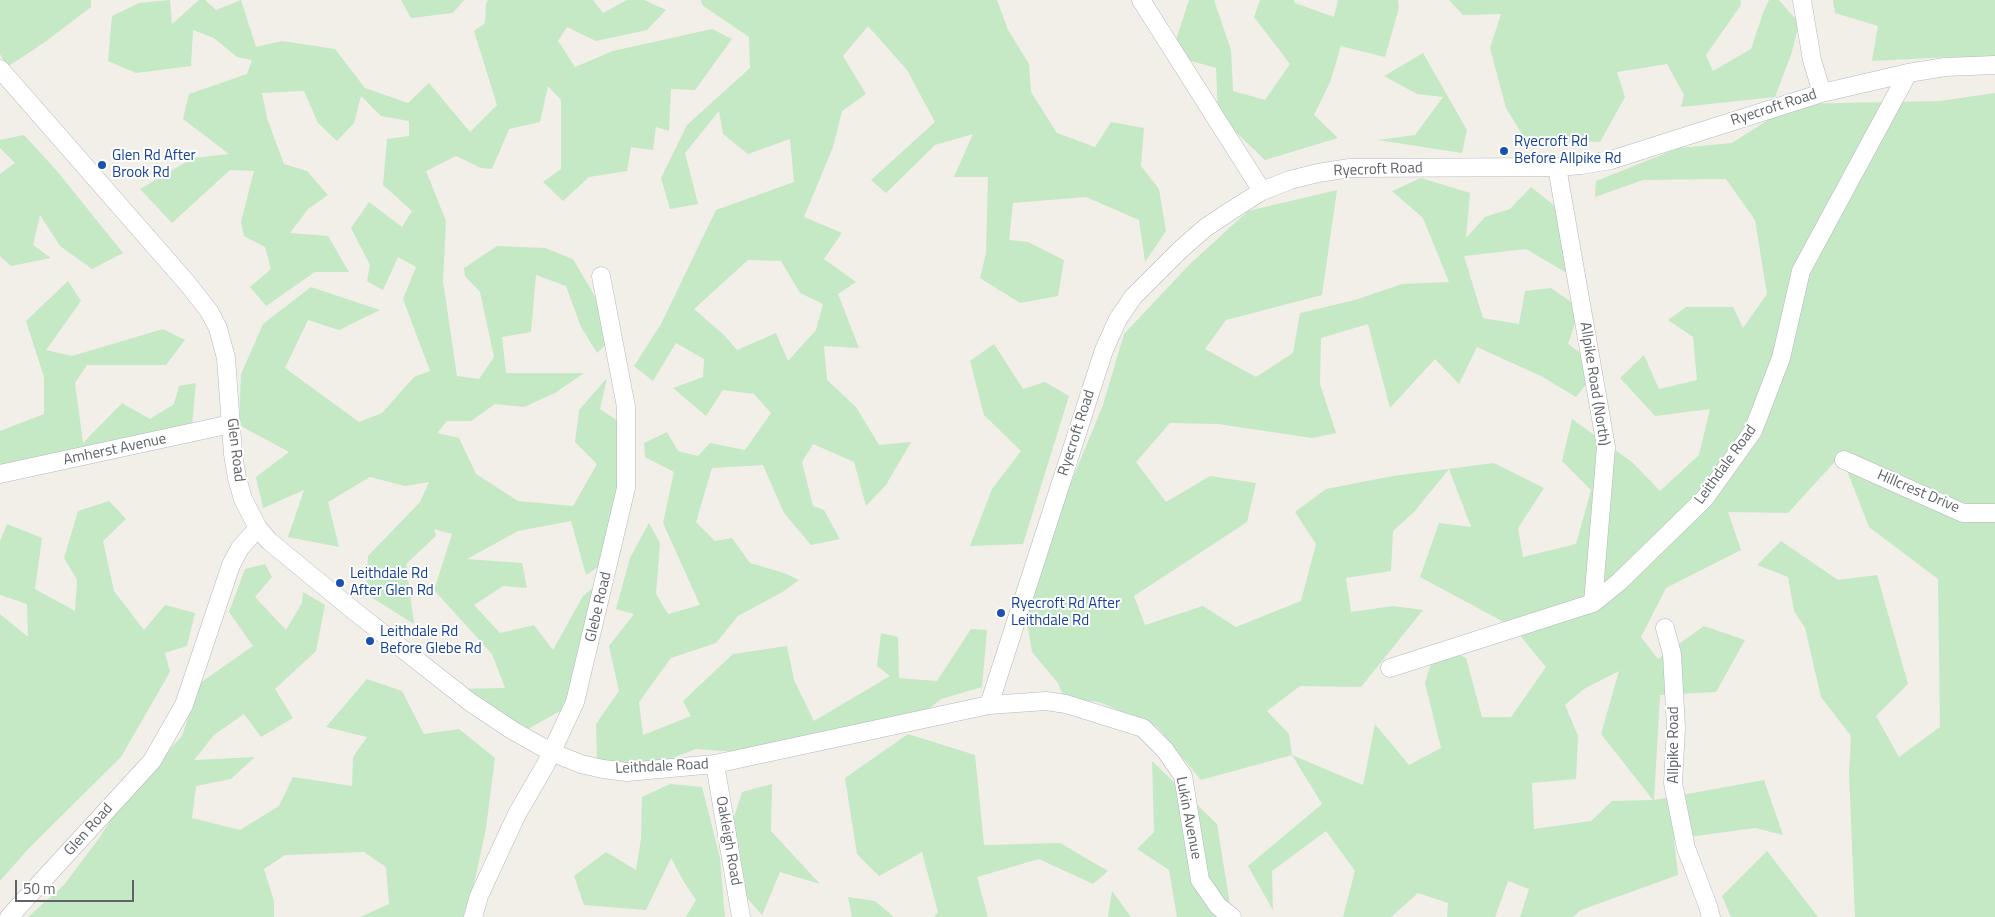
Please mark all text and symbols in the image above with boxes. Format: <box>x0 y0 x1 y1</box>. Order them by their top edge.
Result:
street label: Ryecroft Road <box>1729 86 1819 130</box>
place label: Ryecroft Rd Before Allpike Rd <box>1514 133 1621 168</box>
marker: Ryecroft Rd Before Allpike Rd <box>1498 145 1510 157</box>
place label: Glen Rd After Brook Rd <box>112 147 196 182</box>
marker: Glen Rd After Brook Rd <box>96 159 108 171</box>
street label: Ryecroft Road <box>1333 159 1423 181</box>
street label: Allpike Road (North) <box>1575 321 1613 447</box>
street label: Ryecroft Road <box>1055 388 1099 478</box>
street label: Glen Road <box>222 417 248 483</box>
street label: Leithdale Road <box>1691 422 1761 508</box>
street label: Amherst Avenue <box>62 430 168 470</box>
street label: Hillcrest Drive <box>1874 467 1962 517</box>
place label: Leithdale Rd After Glen Rd <box>350 565 434 600</box>
street label: Glebe Road <box>582 570 616 644</box>
marker: Leithdale Rd After Glen Rd <box>334 577 346 589</box>
place label: Ryecroft Rd After Leithdale Rd <box>1011 595 1120 630</box>
marker: Ryecroft Rd After Leithdale Rd <box>995 607 1007 619</box>
place label: Leithdale Rd Before Glebe Rd <box>380 623 482 658</box>
marker: Leithdale Rd Before Glebe Rd <box>364 635 376 647</box>
street label: Allpike Road <box>1665 706 1683 784</box>
street label: Leithdale Road <box>615 756 709 778</box>
street label: Lukin Avenue <box>1171 775 1205 861</box>
street label: Oakleigh Road <box>711 795 745 887</box>
street label: Glen Road <box>61 800 117 860</box>
scale bar <box>18 870 136 902</box>
text: 50 m <box>23 877 56 900</box>

